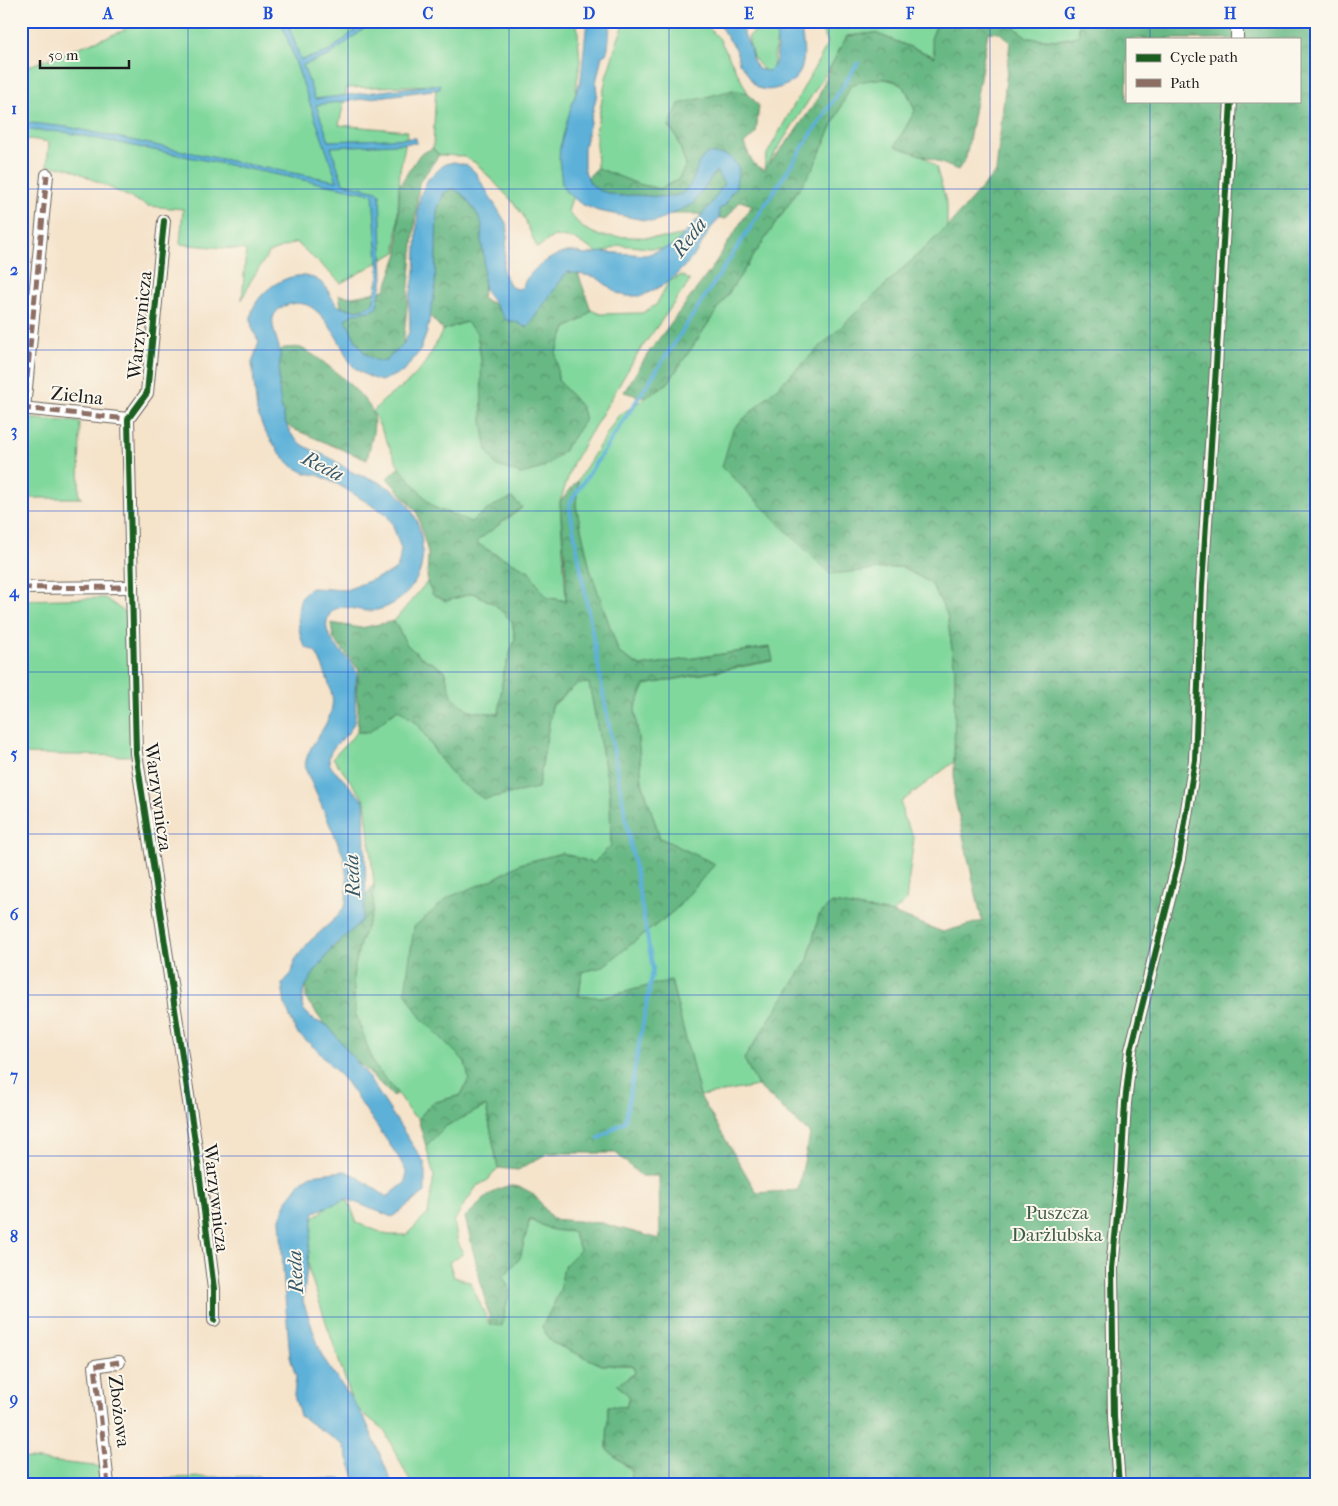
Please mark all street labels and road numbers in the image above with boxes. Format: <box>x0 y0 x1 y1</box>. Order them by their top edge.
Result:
street label: Warzywnicza <box>123 270 157 381</box>
street label: Zielna <box>50 382 104 410</box>
street label: Warzywnicza <box>139 741 177 853</box>
street label: Warzywnicza <box>198 1142 234 1254</box>
street label: Zbożowa <box>104 1374 134 1449</box>

